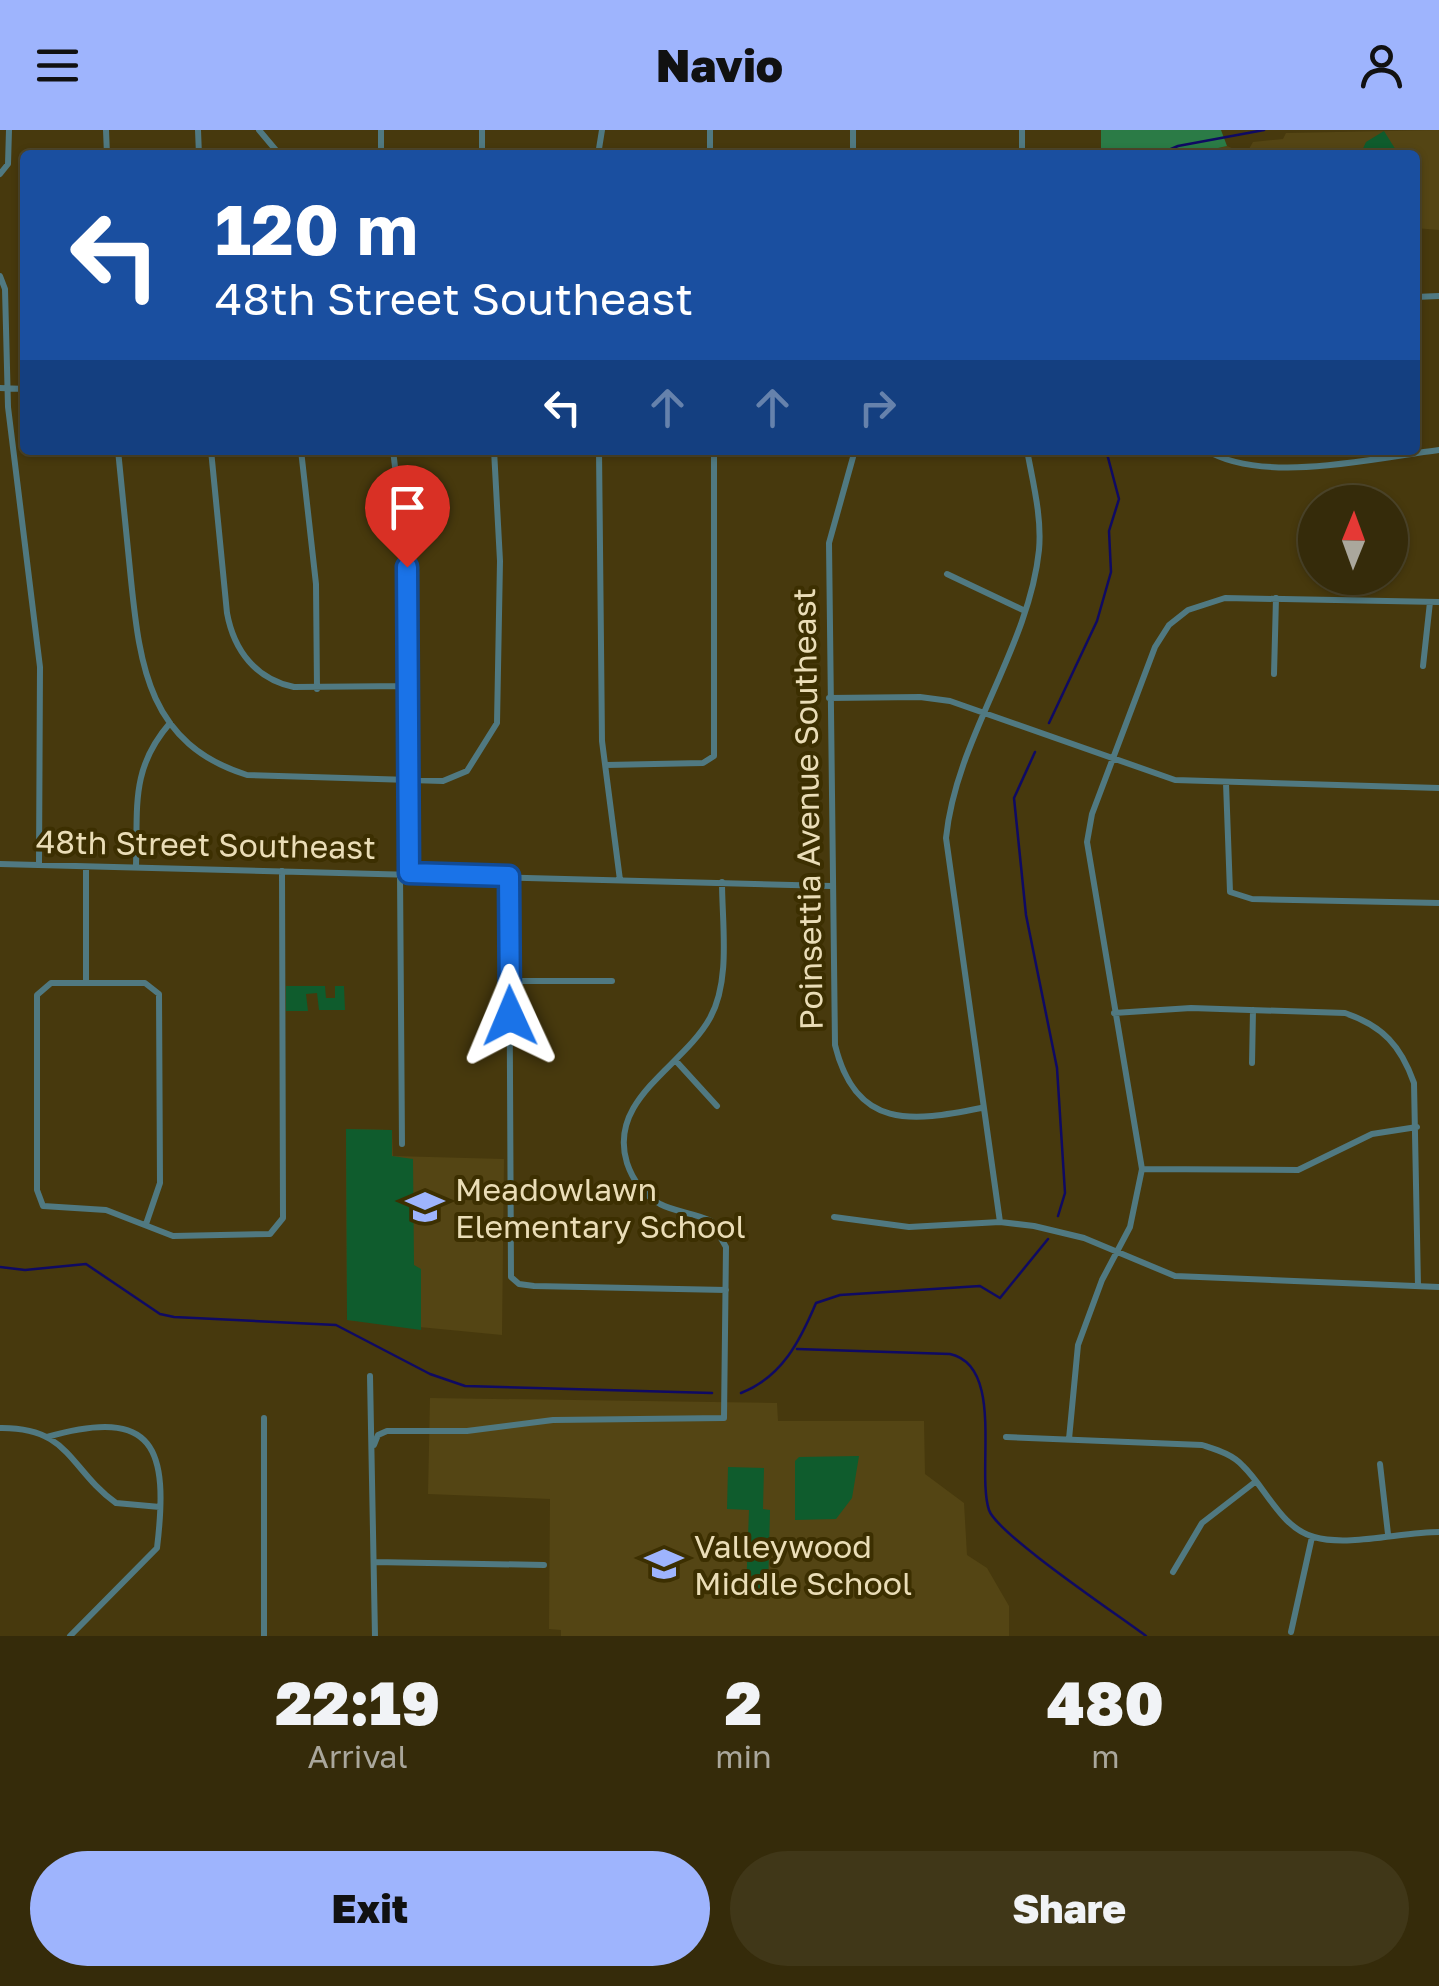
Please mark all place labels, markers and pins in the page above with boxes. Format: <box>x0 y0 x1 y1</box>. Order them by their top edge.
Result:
pin <box>365 465 450 568</box>
place label: Meadowlawn Elementary School <box>455 1170 746 1245</box>
school or university icon: Meadowlawn Elementary School <box>404 1186 446 1228</box>
place label: Valleywood Middle School <box>694 1527 912 1602</box>
school or university icon: Valleywood Middle School <box>643 1543 685 1585</box>

